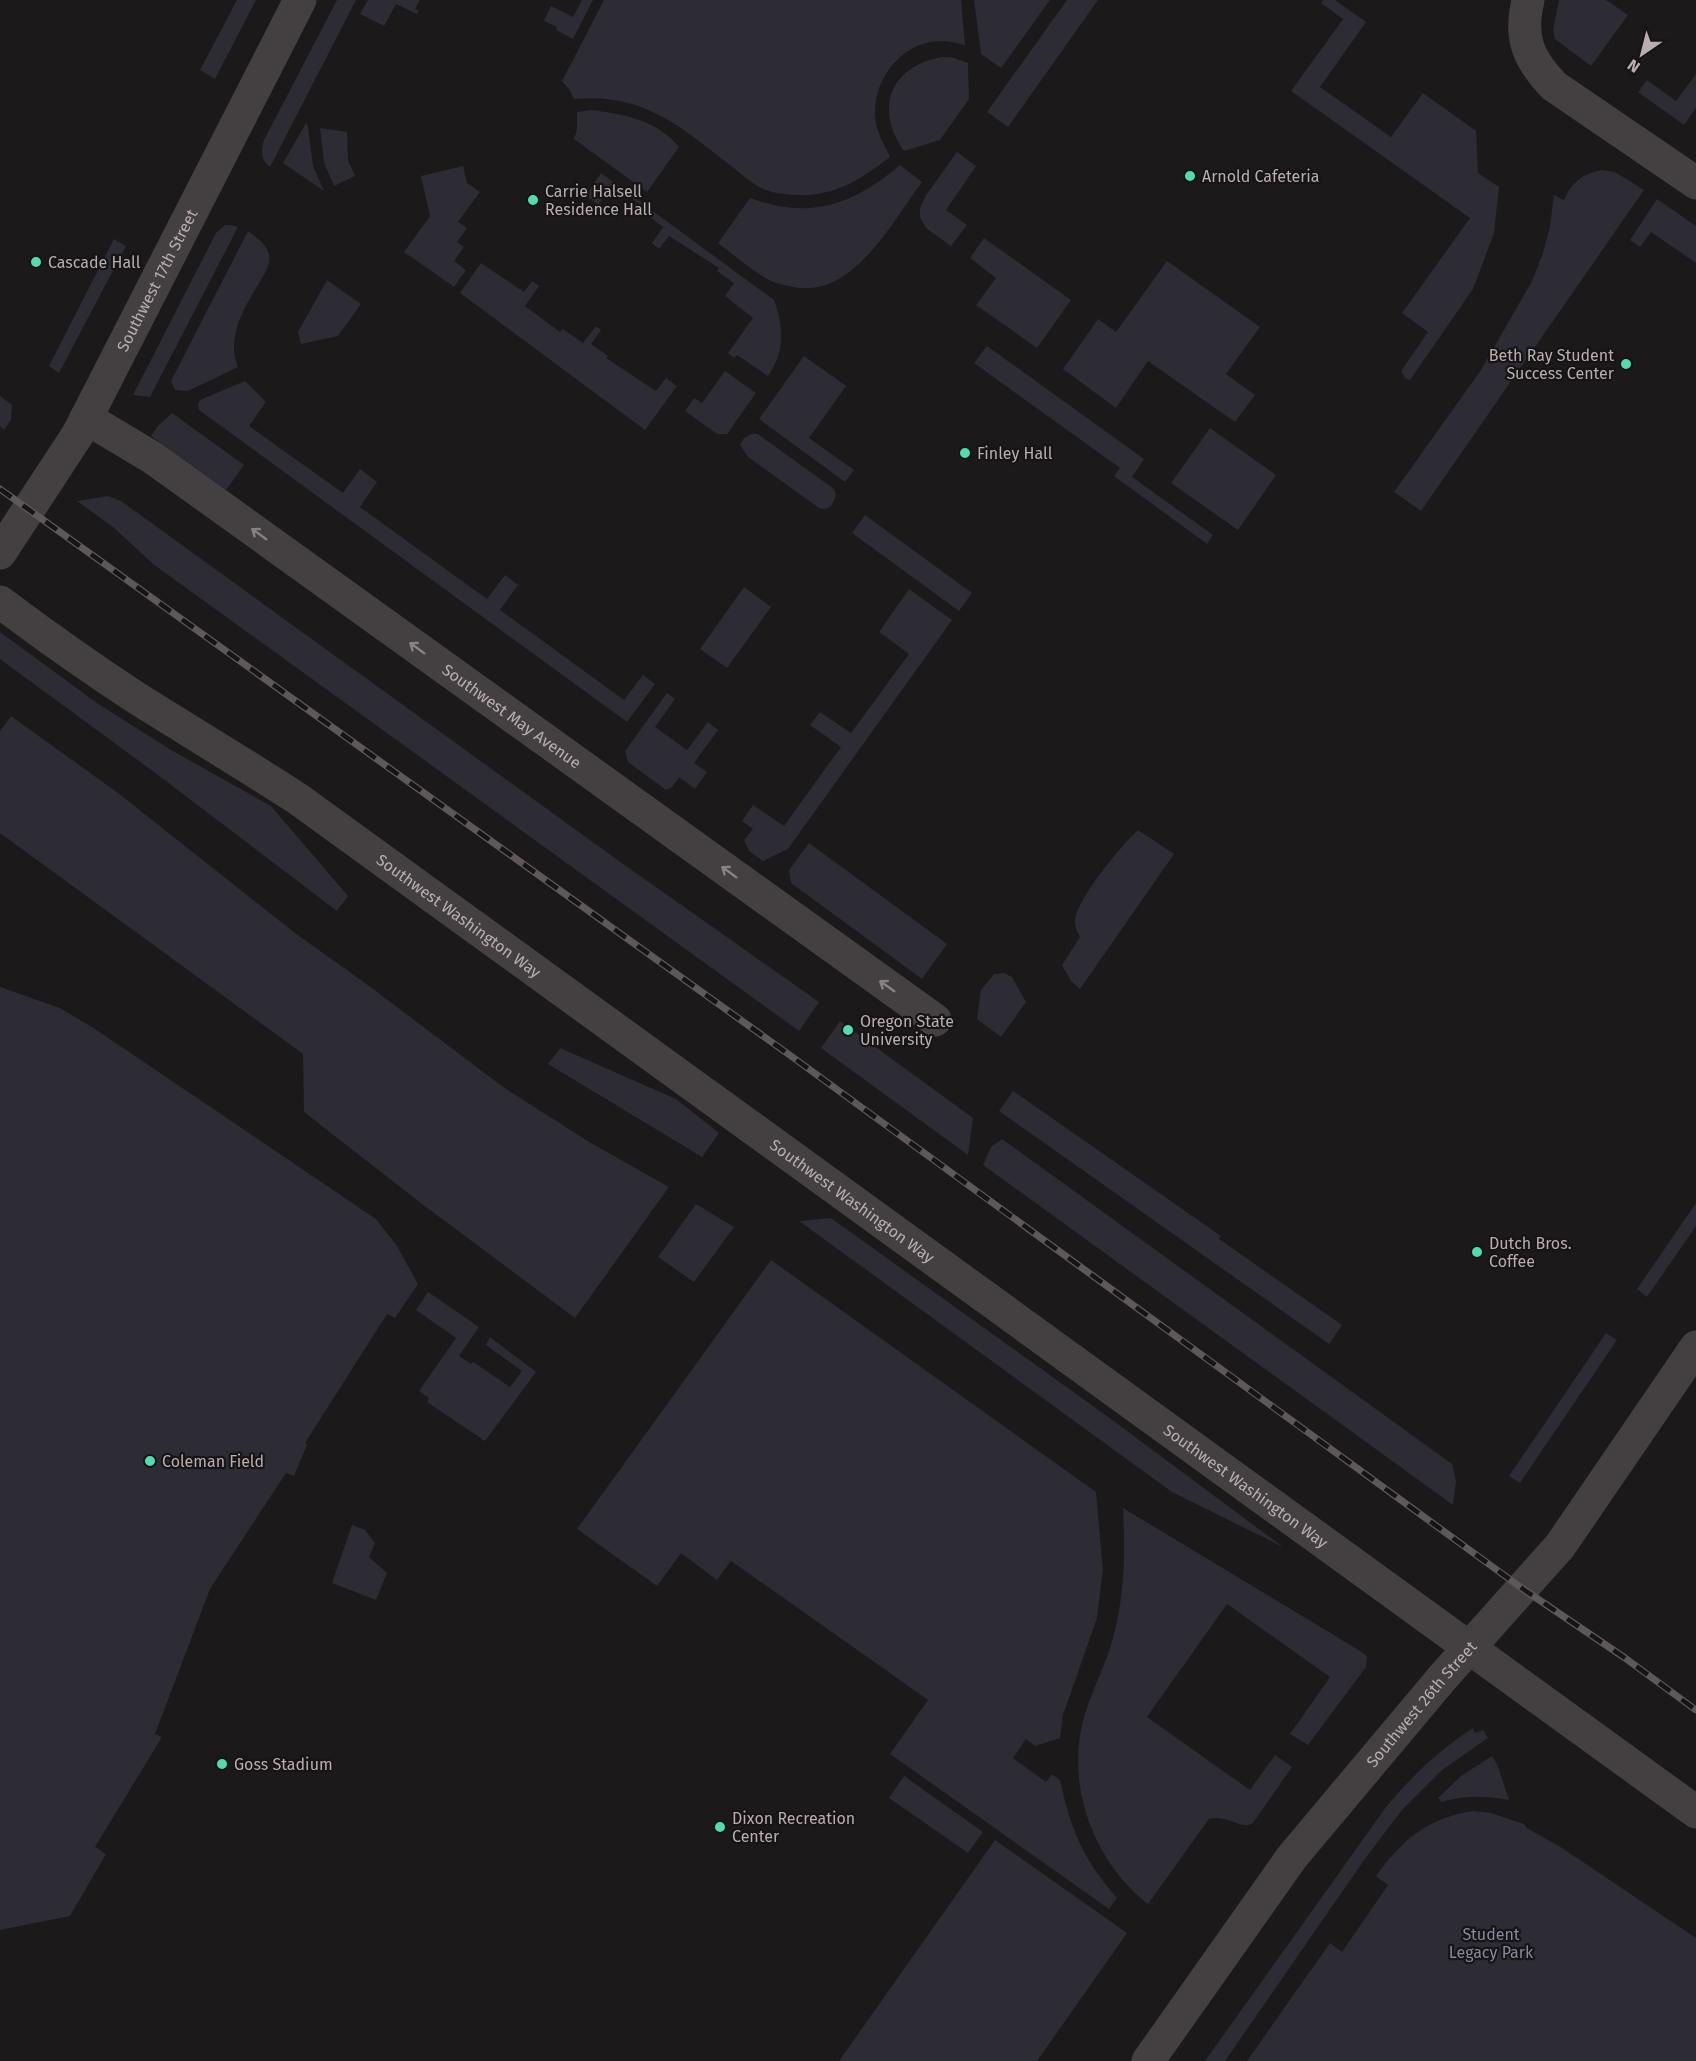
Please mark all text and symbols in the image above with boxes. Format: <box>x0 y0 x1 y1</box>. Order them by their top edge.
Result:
north arrow <box>1612 24 1672 84</box>
text: N <box>1624 55 1643 77</box>
place label: Arnold Cafeteria <box>1202 167 1320 186</box>
marker: Arnold Cafeteria <box>1183 169 1197 183</box>
place label: Carrie Halsell Residence Hall <box>545 182 652 219</box>
marker: Carrie Halsell Residence Hall <box>526 193 540 207</box>
street label: Southwest 17th Street <box>112 206 201 355</box>
place label: Cascade Hall <box>48 253 141 272</box>
marker: Cascade Hall <box>29 255 43 269</box>
place label: Beth Ray Student Success Center <box>1489 346 1615 383</box>
marker: Beth Ray Student Success Center <box>1619 357 1633 371</box>
place label: Finley Hall <box>977 444 1053 463</box>
marker: Finley Hall <box>958 446 972 460</box>
one-way arrow <box>251 528 268 540</box>
one-way arrow <box>410 641 426 654</box>
street label: Southwest May Avenue <box>439 660 585 772</box>
street label: Southwest Washington Way <box>373 850 545 982</box>
one-way arrow <box>722 866 738 878</box>
one-way arrow <box>879 980 895 993</box>
place label: Oregon State University <box>860 1012 954 1049</box>
marker: Oregon State University <box>841 1023 855 1037</box>
street label: Southwest Washington Way <box>766 1135 938 1267</box>
place label: Dutch Bros. Coffee <box>1489 1234 1572 1271</box>
marker: Dutch Bros. Coffee <box>1470 1245 1484 1259</box>
street label: Southwest Washington Way <box>1160 1420 1332 1552</box>
place label: Coleman Field <box>162 1452 264 1471</box>
marker: Coleman Field <box>143 1454 157 1468</box>
street label: Southwest 26th Street <box>1362 1637 1480 1771</box>
place label: Goss Stadium <box>234 1755 333 1774</box>
marker: Goss Stadium <box>215 1757 229 1771</box>
place label: Dixon Recreation Center <box>732 1809 855 1846</box>
marker: Dixon Recreation Center <box>713 1820 727 1834</box>
park label: Student Legacy Park <box>1449 1925 1534 1962</box>

